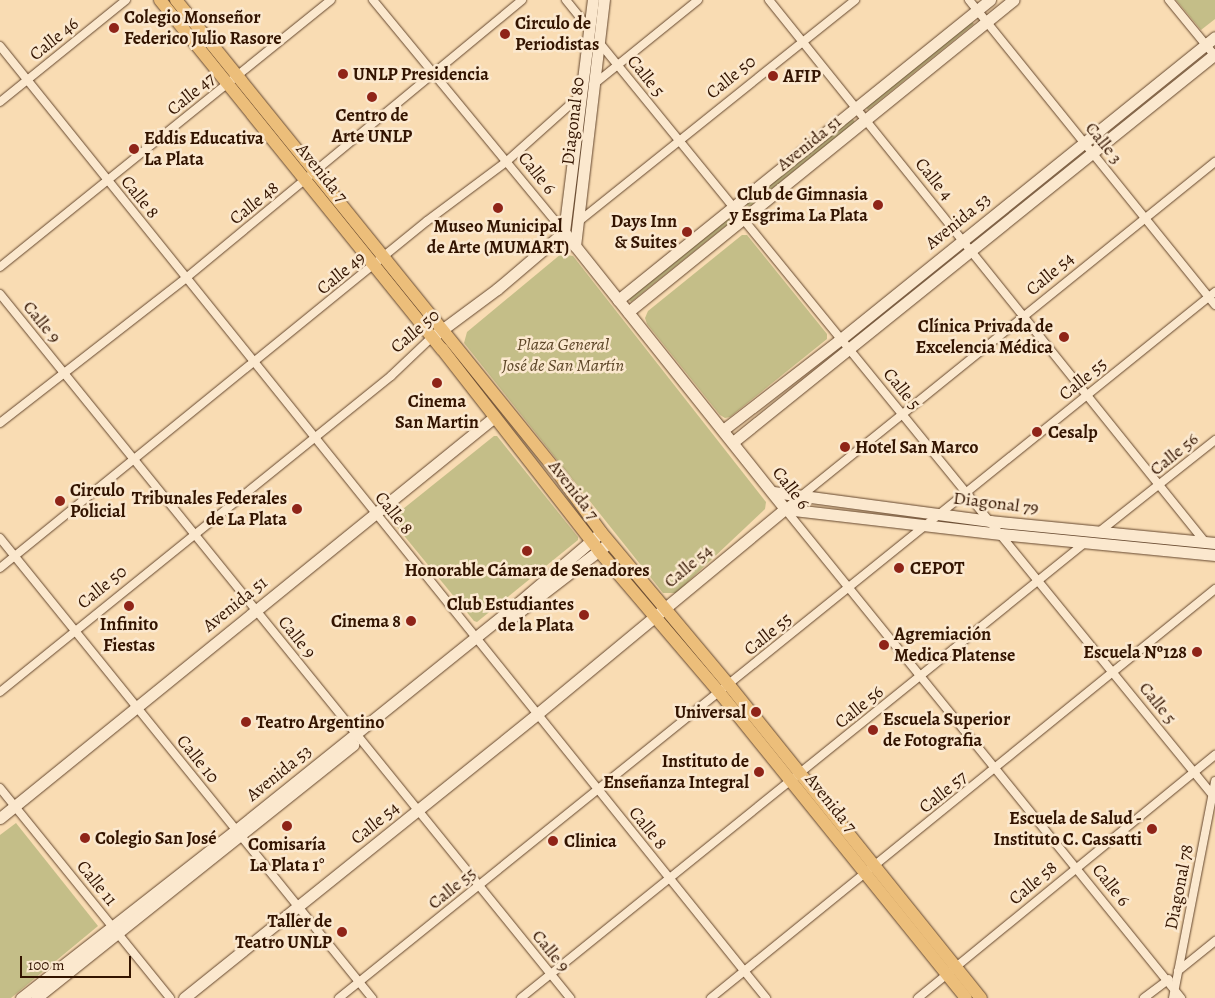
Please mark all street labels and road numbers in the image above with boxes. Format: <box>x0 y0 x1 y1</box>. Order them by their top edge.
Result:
street label: Calle 46 <box>25 13 83 65</box>
street label: Calle 5 <box>623 51 669 101</box>
street label: Calle 50 <box>702 51 760 103</box>
street label: Calle 47 <box>163 68 219 120</box>
street label: Diagonal 80 <box>557 76 589 166</box>
street label: Avenida 51 <box>773 111 845 175</box>
street label: Calle 3 <box>1081 118 1127 168</box>
street label: Avenida 7 <box>292 139 352 207</box>
street label: Calle 6 <box>513 147 561 199</box>
street label: Calle 4 <box>910 153 958 205</box>
street label: Calle 8 <box>116 171 164 223</box>
street label: Calle 48 <box>225 177 283 229</box>
street label: Avenida 53 <box>921 188 995 254</box>
street label: Calle 49 <box>312 247 370 299</box>
street label: Calle 54 <box>1022 248 1078 300</box>
street label: Calle 9 <box>18 296 66 348</box>
street label: Calle 50 <box>386 304 444 358</box>
street label: Calle 55 <box>1055 353 1111 405</box>
street label: Calle 5 <box>879 364 925 414</box>
street label: Calle 56 <box>1145 428 1203 480</box>
street label: Avenida 7 <box>544 456 604 524</box>
street label: Calle 6 <box>768 462 814 514</box>
street label: Calle 8 <box>370 487 418 539</box>
street label: Diagonal 79 <box>952 487 1040 519</box>
street label: Calle 54 <box>660 540 716 592</box>
street label: Calle 50 <box>73 561 131 613</box>
street label: Avenida 51 <box>199 572 271 636</box>
street label: Calle 55 <box>740 608 796 660</box>
street label: Calle 9 <box>273 611 321 663</box>
street label: Calle 5 <box>1135 678 1181 728</box>
street label: Calle 56 <box>830 681 888 733</box>
street label: Calle 10 <box>172 731 224 787</box>
street label: Avenida 53 <box>242 740 316 806</box>
street label: Calle 57 <box>915 766 971 818</box>
street label: Avenida 7 <box>801 769 861 837</box>
street label: Calle 54 <box>346 797 404 849</box>
street label: Calle 8 <box>624 802 672 854</box>
street label: Diagonal 78 <box>1160 842 1198 932</box>
street label: Calle 11 <box>72 856 122 910</box>
street label: Calle 58 <box>1004 857 1062 909</box>
street label: Calle 6 <box>1087 859 1135 911</box>
street label: Calle 55 <box>424 862 480 914</box>
street label: Calle 9 <box>527 925 575 977</box>

